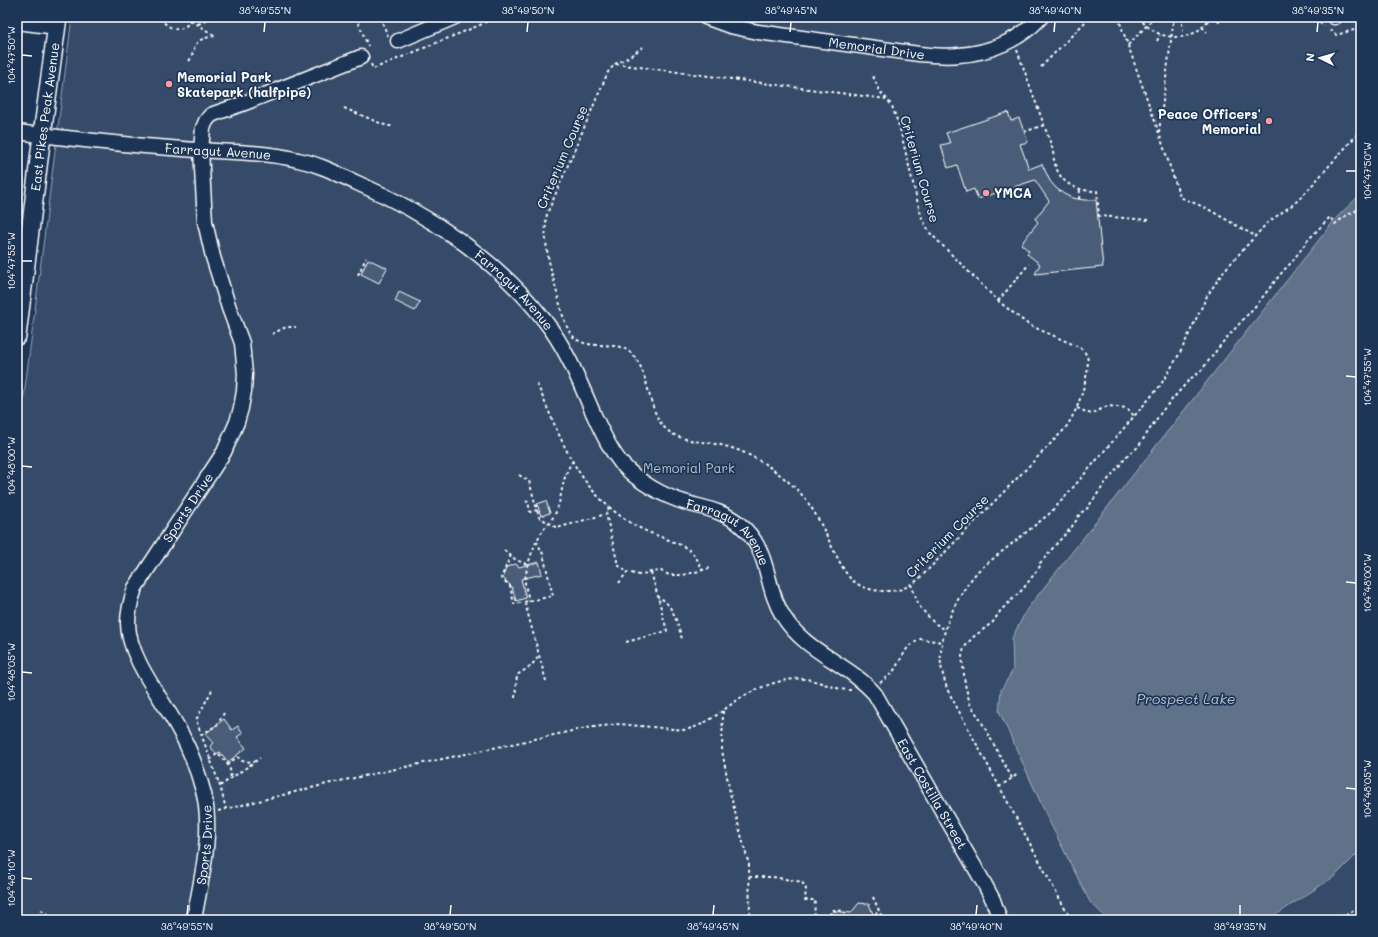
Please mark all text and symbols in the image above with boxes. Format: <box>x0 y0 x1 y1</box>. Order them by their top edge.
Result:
text: 38°49'55"N <box>239 3 291 17</box>
text: 38°49'50"N <box>502 3 554 17</box>
text: 38°49'45"N <box>765 3 817 17</box>
text: 38°49'40"N <box>1029 3 1081 17</box>
text: 38°49'35"N <box>1292 3 1344 17</box>
text: 104°47'50"W <box>4 26 18 84</box>
street label: Memorial Drive <box>828 33 925 62</box>
north arrow <box>1300 38 1340 78</box>
street label: East Pikes Peak Avenue <box>26 41 62 192</box>
text: N <box>1302 52 1317 62</box>
place label: Memorial Park Skatepark (halfpipe) <box>177 68 311 100</box>
marker: Memorial Park Skatepark (halfpipe) <box>164 79 174 89</box>
street label: Criterium Course <box>532 103 591 211</box>
place label: Peace Officers' Memorial <box>1158 105 1261 137</box>
street label: Criterium Course <box>897 113 944 224</box>
marker: Peace Officers' Memorial <box>1264 116 1274 126</box>
street label: Farragut Avenue <box>164 139 272 163</box>
text: 104°47'50"W <box>1360 142 1374 200</box>
place label: YMCA <box>994 184 1032 201</box>
marker: YMCA <box>981 188 991 198</box>
text: 104°47'55"W <box>4 232 18 290</box>
street label: Farragut Avenue <box>472 246 558 333</box>
text: 104°47'55"W <box>1360 348 1374 406</box>
text: 104°48'00"W <box>4 436 18 496</box>
park label: Memorial Park <box>643 459 735 476</box>
street label: Sports Drive <box>158 469 216 545</box>
street label: Criterium Course <box>902 491 992 581</box>
street label: Farragut Avenue <box>684 494 774 567</box>
text: 104°48'00"W <box>1360 553 1374 613</box>
text: 104°48'05"W <box>4 642 18 701</box>
water label: Prospect Lake <box>1136 689 1236 708</box>
street label: East Costilla Street <box>894 735 972 852</box>
text: 104°48'05"W <box>1360 759 1374 818</box>
street label: Sports Drive <box>192 804 215 886</box>
text: 104°48'10"W <box>4 849 18 907</box>
text: 38°49'55"N <box>161 919 213 933</box>
text: 38°49'50"N <box>424 919 476 933</box>
text: 38°49'45"N <box>687 919 739 933</box>
text: 38°49'40"N <box>950 919 1002 933</box>
text: 38°49'35"N <box>1214 919 1266 933</box>

